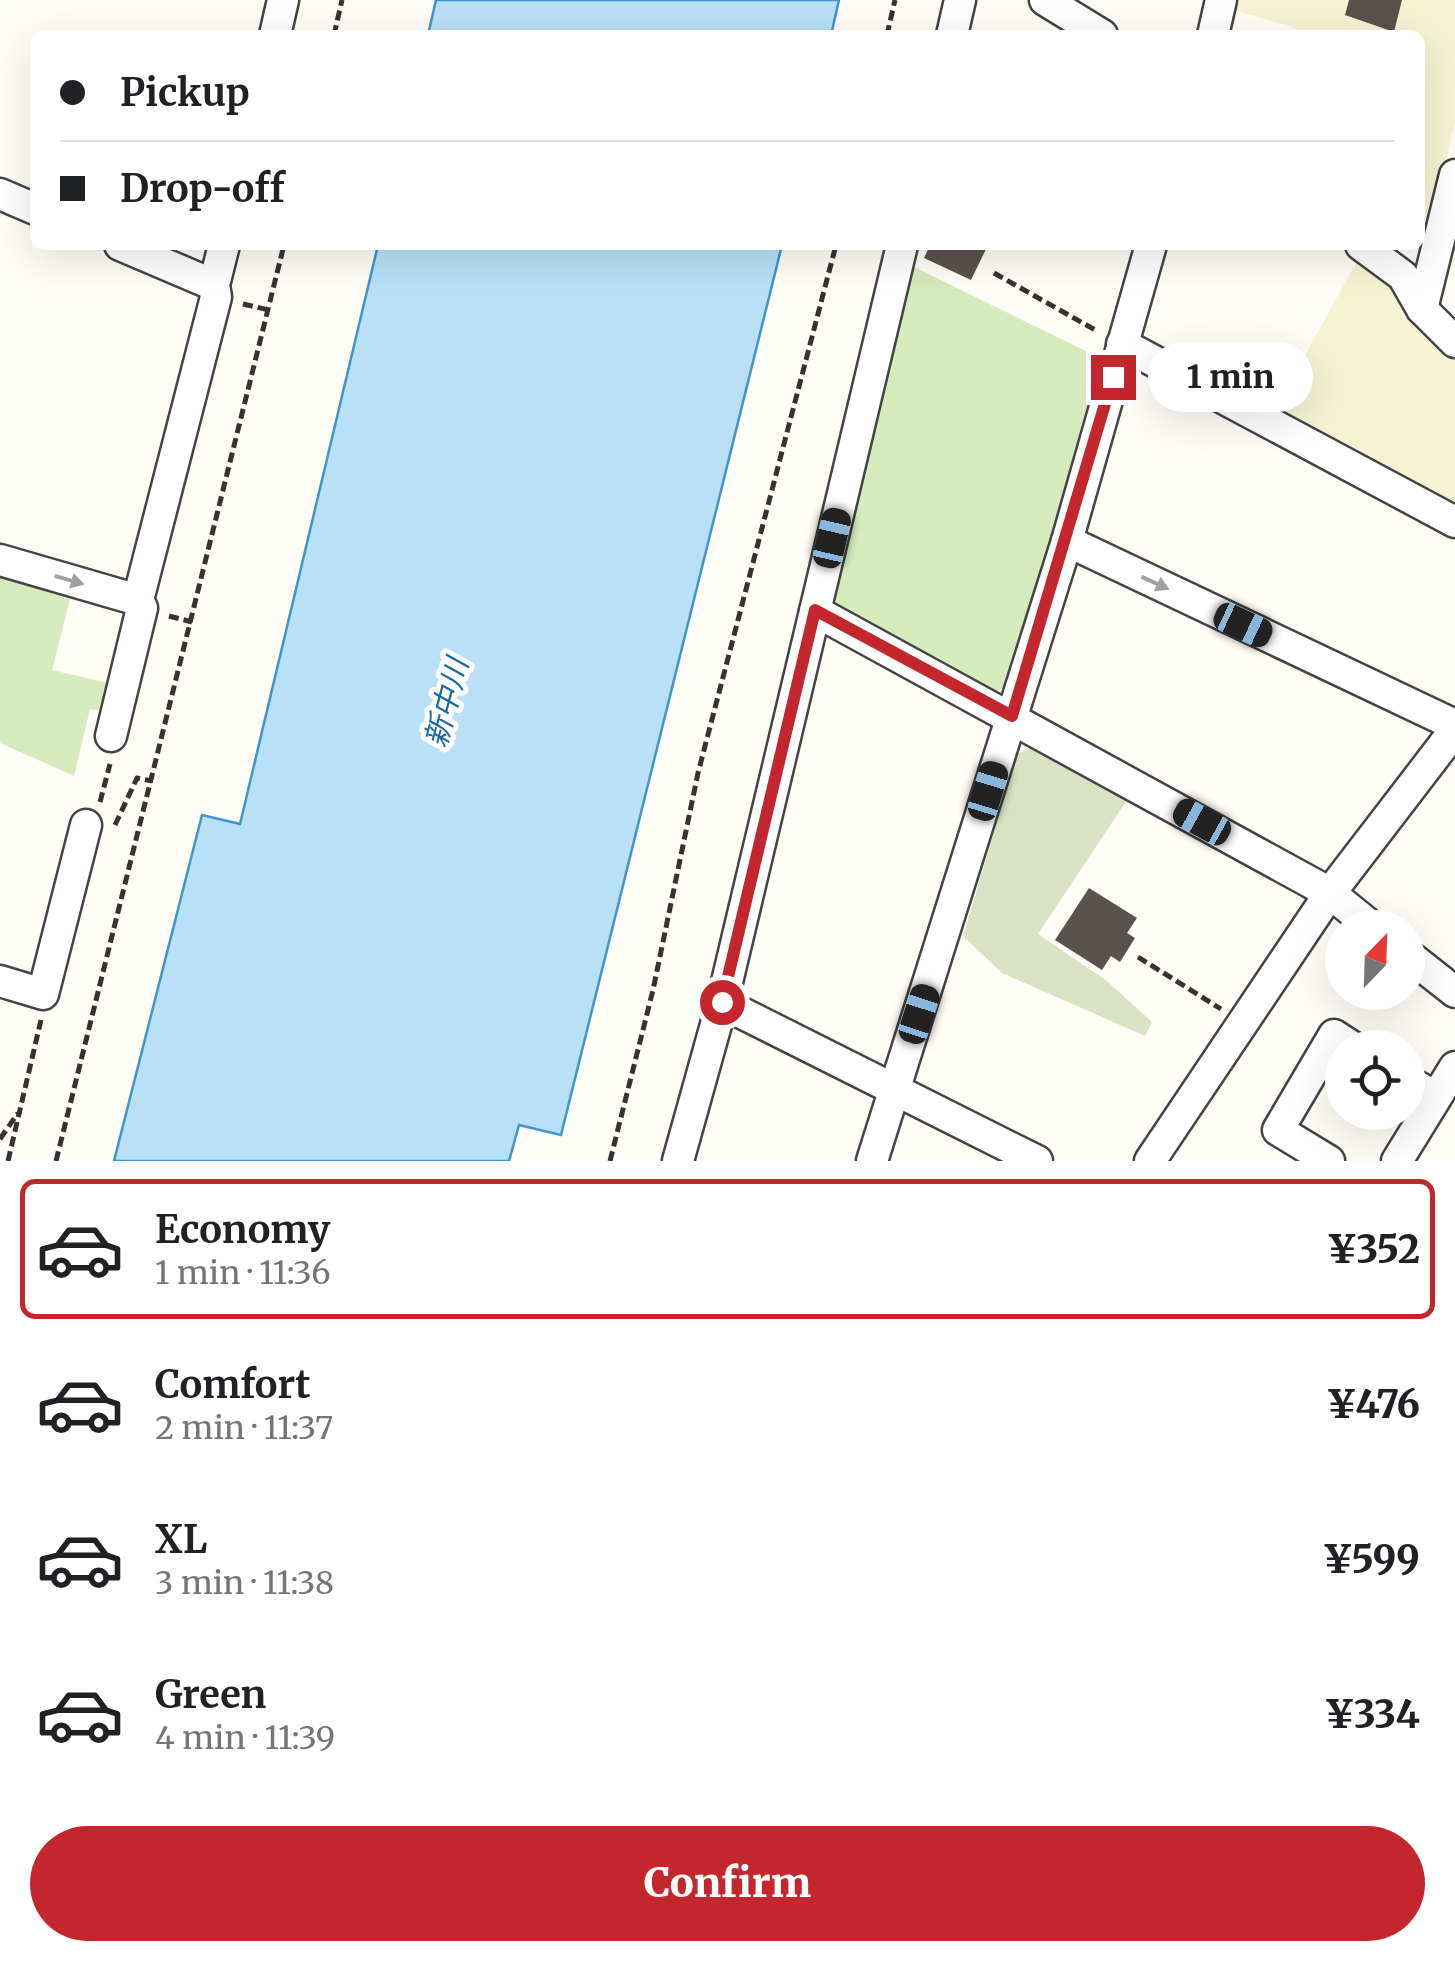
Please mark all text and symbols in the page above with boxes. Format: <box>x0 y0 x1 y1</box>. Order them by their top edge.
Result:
text: Pickup <box>120 69 250 116</box>
text: Drop-off <box>120 165 285 212</box>
callout: 1 min <box>1148 342 1313 412</box>
route end <box>1091 355 1136 400</box>
text: 1 min <box>1187 357 1274 397</box>
car <box>811 505 853 571</box>
one-way arrow <box>54 573 85 588</box>
one-way arrow <box>1141 575 1170 592</box>
car <box>1209 599 1277 651</box>
water label: 新中川 <box>416 651 477 751</box>
car <box>965 758 1011 824</box>
car <box>1168 794 1236 850</box>
north arrow <box>1325 910 1425 1010</box>
map controls <box>1325 910 1425 1130</box>
route start <box>700 980 745 1025</box>
car <box>895 981 943 1047</box>
button: locate <box>1325 1030 1425 1130</box>
icon: car <box>35 1204 125 1294</box>
text: Economy <box>155 1206 330 1253</box>
text: ¥352 <box>1327 1226 1420 1273</box>
text: 1 min · 11:36 <box>155 1253 331 1293</box>
icon: car <box>35 1359 125 1449</box>
text: Comfort <box>155 1361 311 1408</box>
text: ¥476 <box>1326 1381 1420 1428</box>
text: 2 min · 11:37 <box>155 1408 333 1448</box>
icon: car <box>35 1514 125 1604</box>
text: XL <box>155 1516 207 1563</box>
text: ¥599 <box>1322 1536 1420 1583</box>
text: 3 min · 11:38 <box>155 1563 334 1603</box>
icon: car <box>35 1669 125 1759</box>
text: Green <box>155 1671 266 1718</box>
text: ¥334 <box>1324 1691 1420 1738</box>
text: 4 min · 11:39 <box>155 1718 335 1758</box>
button: Confirm <box>30 1826 1425 1941</box>

